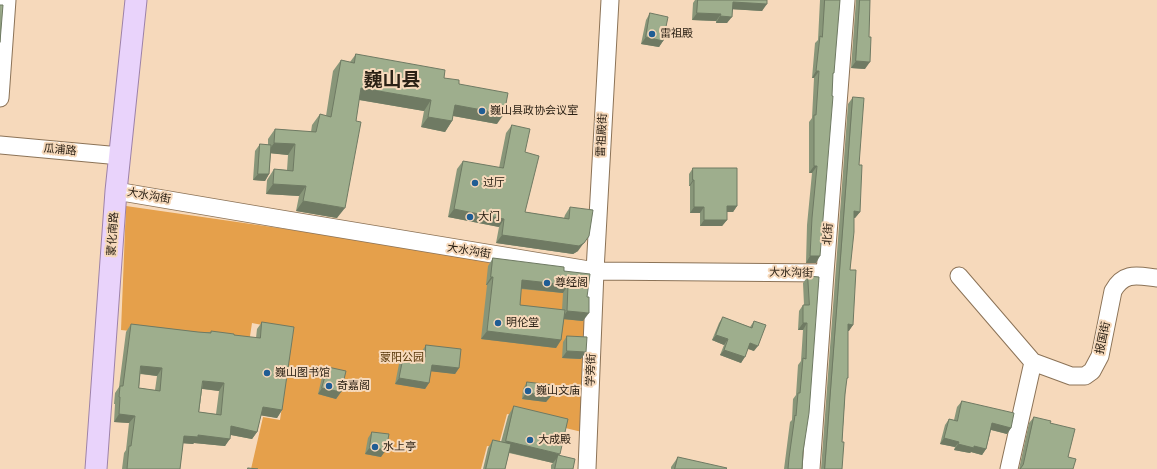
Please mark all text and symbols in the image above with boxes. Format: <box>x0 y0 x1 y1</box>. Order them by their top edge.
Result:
place label: 雷祖殿 <box>660 27 693 41</box>
marker: 雷祖殿 <box>647 29 657 39</box>
district label: 巍山县 <box>364 69 420 91</box>
place label: 巍山县政协会议室 <box>490 104 578 118</box>
marker: 巍山县政协会议室 <box>477 106 487 116</box>
street label: 雷祖殿街 <box>594 113 610 157</box>
street label: 瓜浦路 <box>43 142 77 158</box>
place label: 过厅 <box>483 176 505 190</box>
marker: 过厅 <box>470 178 480 188</box>
street label: 大水沟街 <box>126 186 172 206</box>
place label: 大门 <box>478 210 500 224</box>
street label: 蒙化南路 <box>105 212 121 256</box>
marker: 大门 <box>465 212 475 222</box>
street label: 北街 <box>821 223 835 245</box>
street label: 大水沟街 <box>446 241 492 261</box>
street label: 大水沟街 <box>769 266 813 280</box>
place label: 尊经阁 <box>555 276 588 290</box>
marker: 尊经阁 <box>542 278 552 288</box>
place label: 明伦堂 <box>506 316 539 330</box>
marker: 明伦堂 <box>493 318 503 328</box>
street label: 报国街 <box>1093 320 1113 356</box>
park label: 蒙阳公园 <box>380 351 424 365</box>
street label: 学旁街 <box>584 353 598 387</box>
place label: 巍山图书馆 <box>275 366 330 380</box>
marker: 巍山图书馆 <box>262 368 272 378</box>
place label: 奇嘉阁 <box>337 379 370 393</box>
marker: 奇嘉阁 <box>324 381 334 391</box>
place label: 巍山文庙 <box>536 384 580 398</box>
marker: 巍山文庙 <box>523 386 533 396</box>
place label: 大成殿 <box>538 433 571 447</box>
marker: 大成殿 <box>525 435 535 445</box>
place label: 水上亭 <box>383 440 416 454</box>
marker: 水上亭 <box>370 442 380 452</box>

